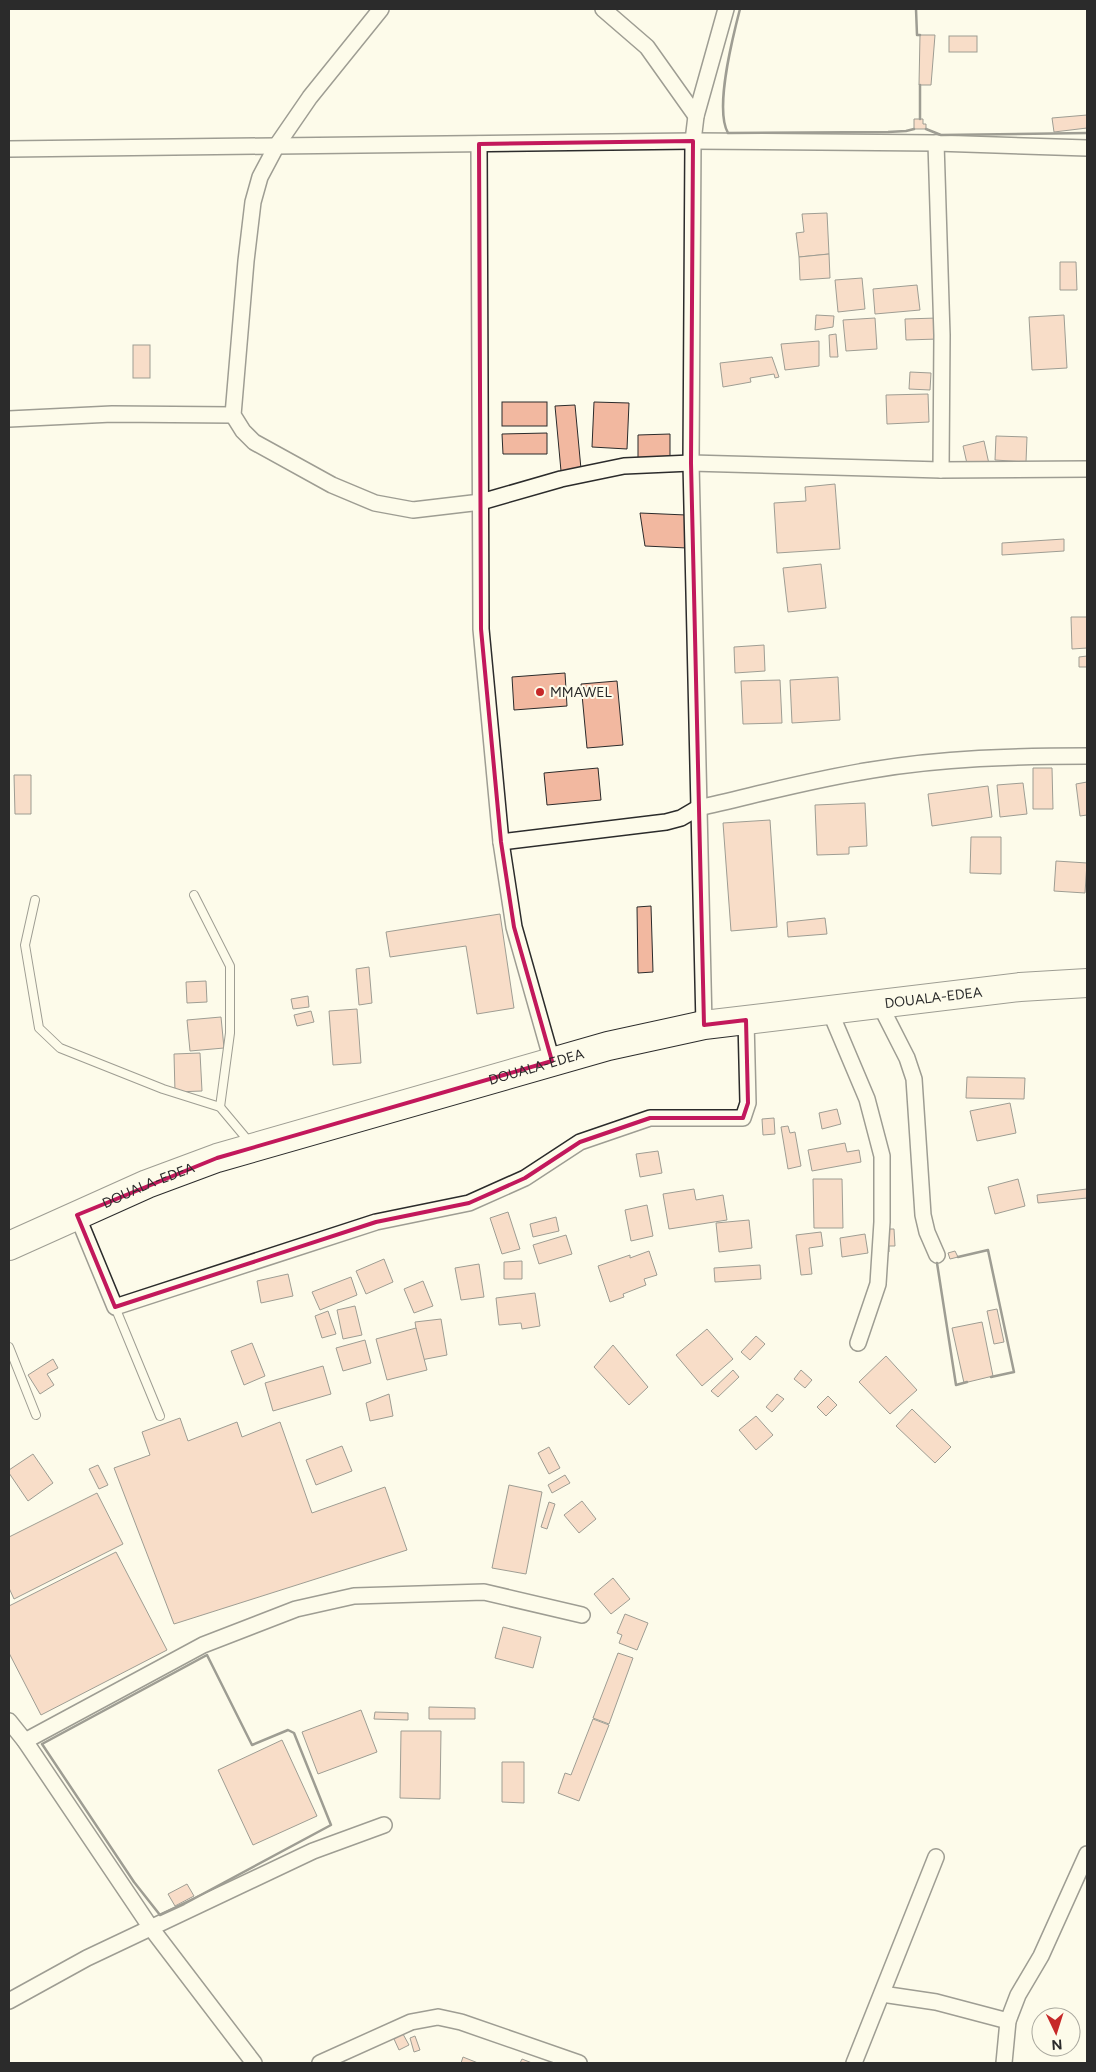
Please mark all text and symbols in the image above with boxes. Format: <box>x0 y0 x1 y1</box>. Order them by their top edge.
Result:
place label: MMAWEL <box>550 684 612 701</box>
marker: MMAWEL <box>534 686 546 698</box>
street label: DOUALA-EDEA <box>884 984 984 1012</box>
street label: DOUALA-EDEA <box>487 1045 586 1089</box>
street label: DOUALA-EDEA <box>100 1159 197 1212</box>
north arrow <box>1031 2007 1081 2057</box>
text: N <box>1051 2036 1063 2053</box>

